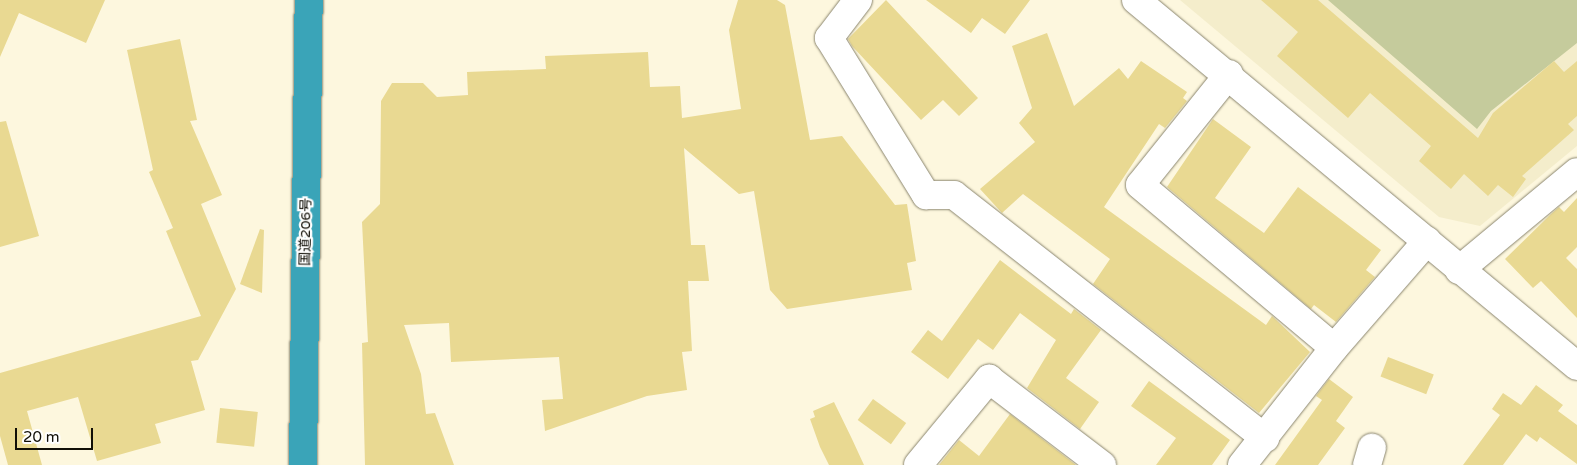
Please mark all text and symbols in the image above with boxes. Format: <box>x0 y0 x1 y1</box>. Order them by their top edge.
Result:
street label: 国道206号 <box>297 198 315 266</box>
scale bar <box>18 418 95 450</box>
text: 20 m <box>23 428 60 446</box>

